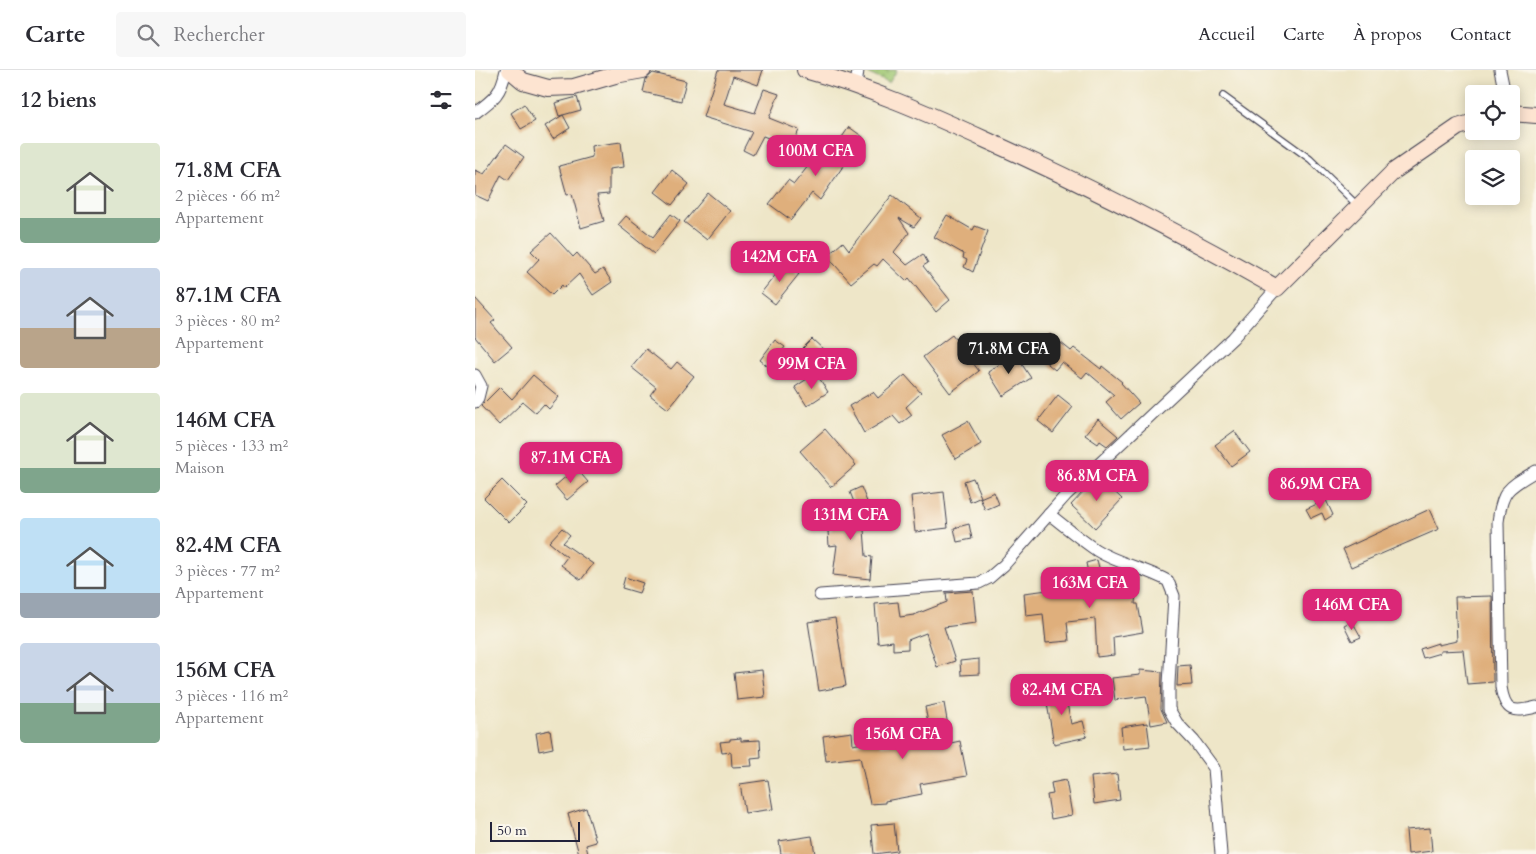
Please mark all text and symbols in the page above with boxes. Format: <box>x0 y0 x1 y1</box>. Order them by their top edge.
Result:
search box <box>116 12 466 57</box>
text: Carte <box>25 18 86 51</box>
icon: search <box>134 21 162 49</box>
text: Rechercher <box>174 22 265 48</box>
text: Accueil <box>1198 22 1255 47</box>
text: Carte <box>1283 22 1325 47</box>
text: À propos <box>1353 22 1422 47</box>
text: Contact <box>1450 22 1511 47</box>
map controls <box>1465 85 1520 205</box>
button: locate <box>1465 85 1520 140</box>
text: 12 biens <box>20 86 96 115</box>
icon: filters <box>427 86 455 114</box>
pin: 100M CFA <box>764 134 868 177</box>
text: 100M CFA <box>778 140 854 162</box>
button: layers <box>1465 150 1520 205</box>
text: 71.8M CFA <box>175 156 282 185</box>
icon: home <box>60 163 120 223</box>
text: 2 pièces · 66 m² <box>175 185 280 207</box>
text: Appartement <box>175 207 263 229</box>
pin: 142M CFA <box>728 240 832 283</box>
text: 142M CFA <box>742 246 818 268</box>
text: 87.1M CFA <box>175 281 282 310</box>
icon: home <box>60 288 120 348</box>
text: 3 pièces · 80 m² <box>175 310 280 332</box>
text: Appartement <box>175 332 263 354</box>
pin: 71.8M CFA <box>952 332 1066 375</box>
text: 71.8M CFA <box>968 338 1050 360</box>
pin: 99M CFA <box>766 348 858 390</box>
text: 99M CFA <box>778 353 846 375</box>
text: 146M CFA <box>175 406 275 435</box>
icon: home <box>60 413 120 473</box>
text: 5 pièces · 133 m² <box>175 435 288 457</box>
pin: 87.1M CFA <box>514 442 628 484</box>
text: 87.1M CFA <box>530 447 612 469</box>
text: Maison <box>175 457 225 479</box>
pin: 86.8M CFA <box>1040 460 1154 502</box>
text: 86.8M CFA <box>1056 465 1138 487</box>
pin: 86.9M CFA <box>1263 468 1377 510</box>
text: 86.9M CFA <box>1279 473 1361 495</box>
pin: 131M CFA <box>799 498 903 541</box>
text: 131M CFA <box>813 504 889 526</box>
text: 82.4M CFA <box>175 531 282 560</box>
icon: home <box>60 538 120 598</box>
text: 3 pièces · 77 m² <box>175 560 280 582</box>
pin: 163M CFA <box>1038 566 1142 609</box>
text: 163M CFA <box>1052 572 1128 594</box>
text: Appartement <box>175 582 263 604</box>
pin: 146M CFA <box>1300 588 1404 631</box>
text: 146M CFA <box>1314 594 1390 616</box>
text: 156M CFA <box>175 656 275 685</box>
icon: home <box>60 663 120 723</box>
pin: 82.4M CFA <box>1005 674 1119 716</box>
text: 82.4M CFA <box>1021 679 1103 701</box>
text: 3 pièces · 116 m² <box>175 685 288 707</box>
text: Appartement <box>175 707 263 729</box>
pin: 156M CFA <box>851 718 955 760</box>
text: 156M CFA <box>865 723 941 745</box>
scale bar <box>490 819 580 842</box>
text: 50 m <box>497 821 527 840</box>

